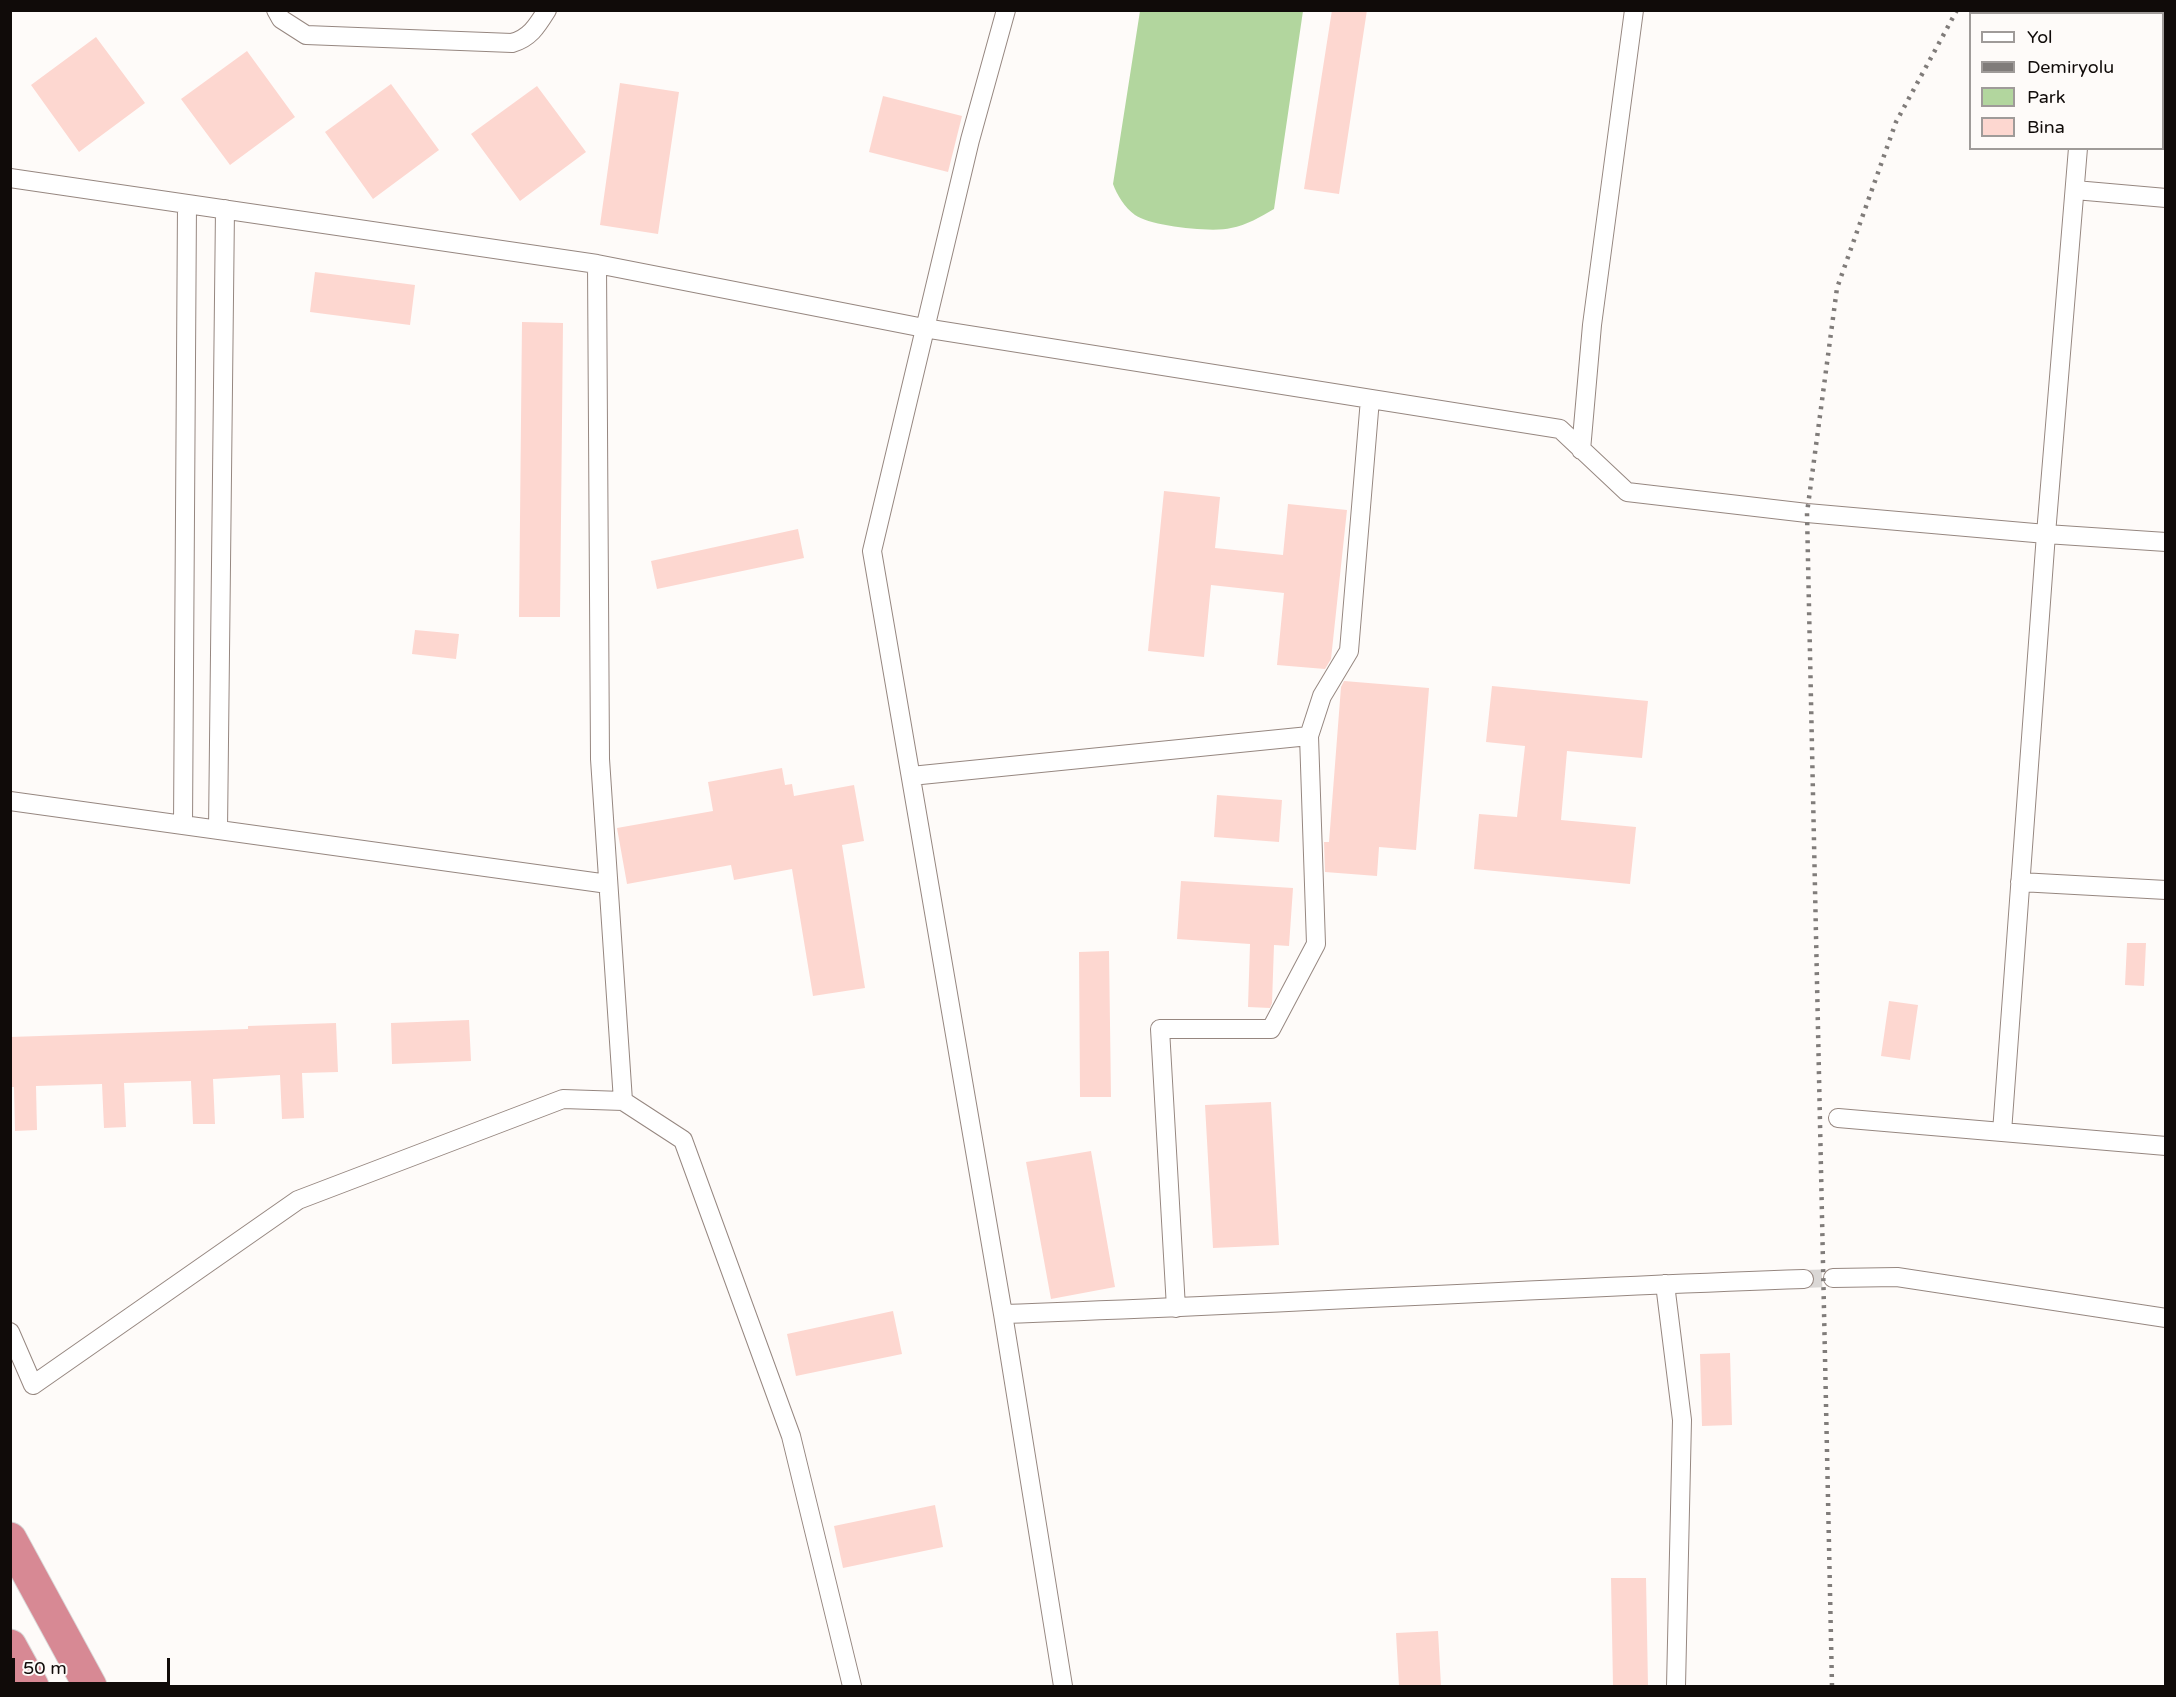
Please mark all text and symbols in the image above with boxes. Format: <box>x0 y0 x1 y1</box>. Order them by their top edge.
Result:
legend <box>1969 12 2164 150</box>
text: Yol <box>2027 26 2053 48</box>
text: Demiryolu <box>2027 56 2114 78</box>
text: Park <box>2027 86 2065 108</box>
text: Bina <box>2027 116 2065 138</box>
scale bar <box>15 1646 172 1684</box>
text: 50 m <box>23 1657 67 1679</box>

